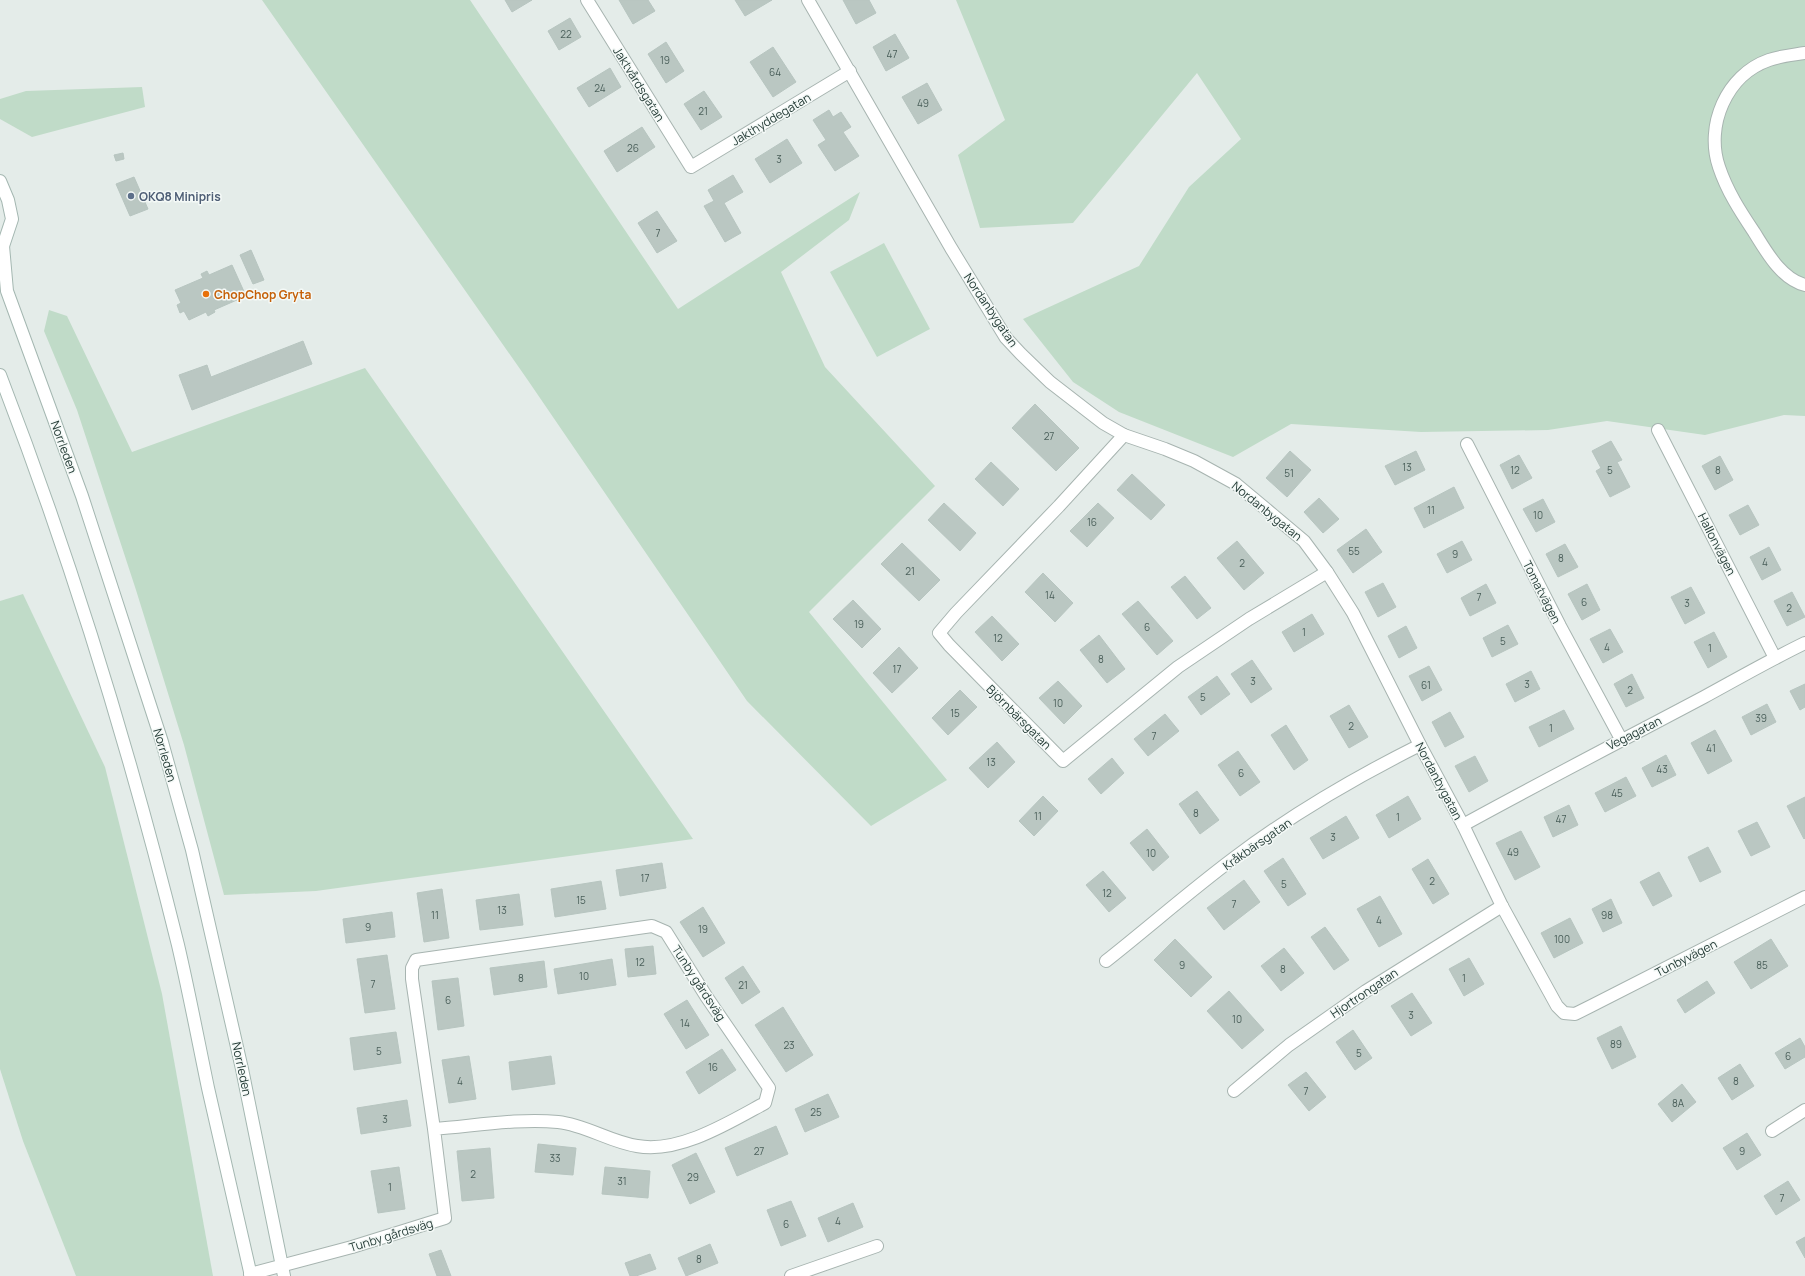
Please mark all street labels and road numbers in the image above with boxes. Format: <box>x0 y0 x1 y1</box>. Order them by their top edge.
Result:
street label: Jaktvårdsgatan <box>609 43 669 125</box>
street label: Jakthyddegatan <box>728 89 814 149</box>
street label: Nordanbygatan <box>960 270 1022 350</box>
street label: Norrleden <box>47 418 81 476</box>
street label: Nordanbygatan <box>1228 477 1306 545</box>
street label: Hallonvägen <box>1694 510 1740 578</box>
street label: Tomatvägen <box>1519 558 1565 626</box>
street label: Björnbärsgatan <box>983 681 1055 753</box>
street label: Vegagatan <box>1604 712 1664 754</box>
street label: Norrleden <box>149 726 181 784</box>
street label: Nordanbygatan <box>1411 739 1467 823</box>
street label: Kråkbärsgatan <box>1219 814 1295 874</box>
street label: Tunbyvägen <box>1652 935 1720 981</box>
street label: Tunby gårdsväg <box>668 942 730 1024</box>
street label: Hjortrongatan <box>1327 964 1401 1022</box>
street label: Norrleden <box>228 1040 256 1098</box>
street label: Tunby gårdsväg <box>347 1214 435 1256</box>

